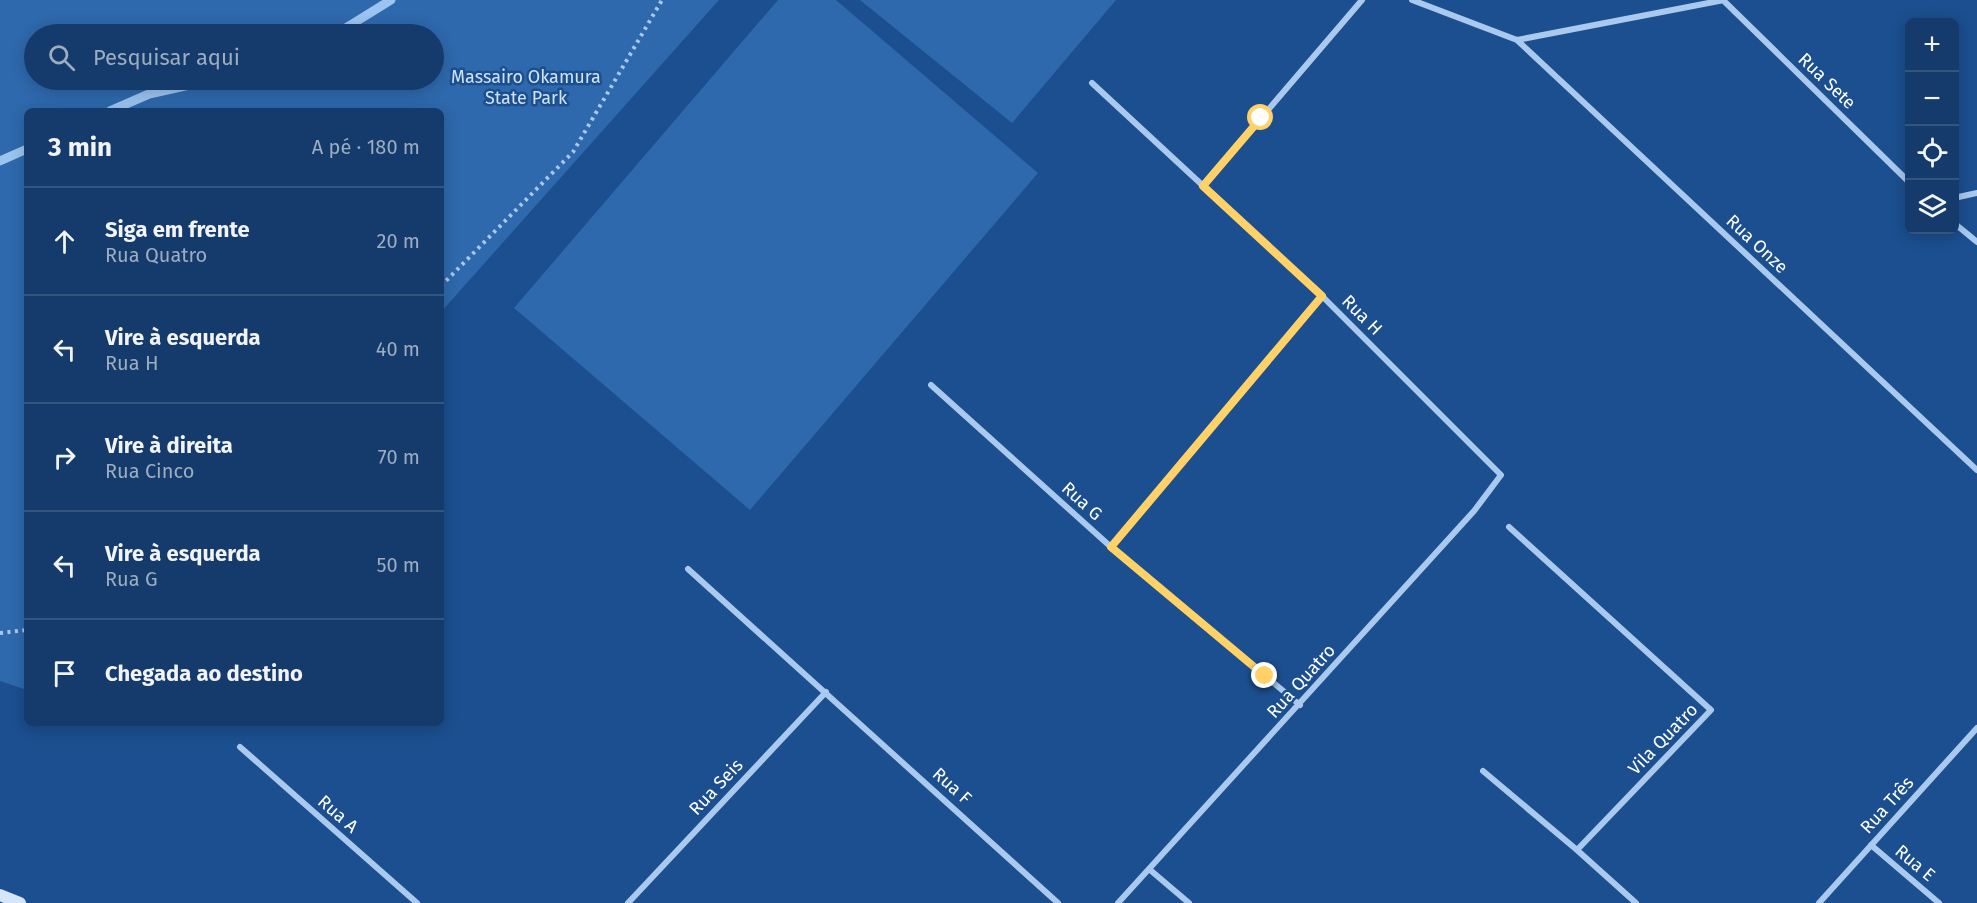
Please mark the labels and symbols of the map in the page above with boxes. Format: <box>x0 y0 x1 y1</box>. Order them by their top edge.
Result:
street label: Rua Sete <box>1794 48 1860 114</box>
park label: Massairo Okamura State Park <box>451 66 601 109</box>
route start <box>1247 104 1273 130</box>
street label: Rua Onze <box>1722 210 1792 278</box>
street label: Rua H <box>1337 290 1387 340</box>
street label: Rua G <box>1057 477 1107 525</box>
street label: Rua Quatro <box>1262 639 1340 723</box>
route end <box>1251 662 1277 688</box>
street label: Vila Quatro <box>1623 699 1703 779</box>
street label: Rua Seis <box>684 754 748 820</box>
street label: Rua F <box>928 763 976 809</box>
street label: Rua Três <box>1856 772 1918 838</box>
street label: Rua A <box>313 791 363 838</box>
street label: Rua E <box>1890 840 1940 886</box>

